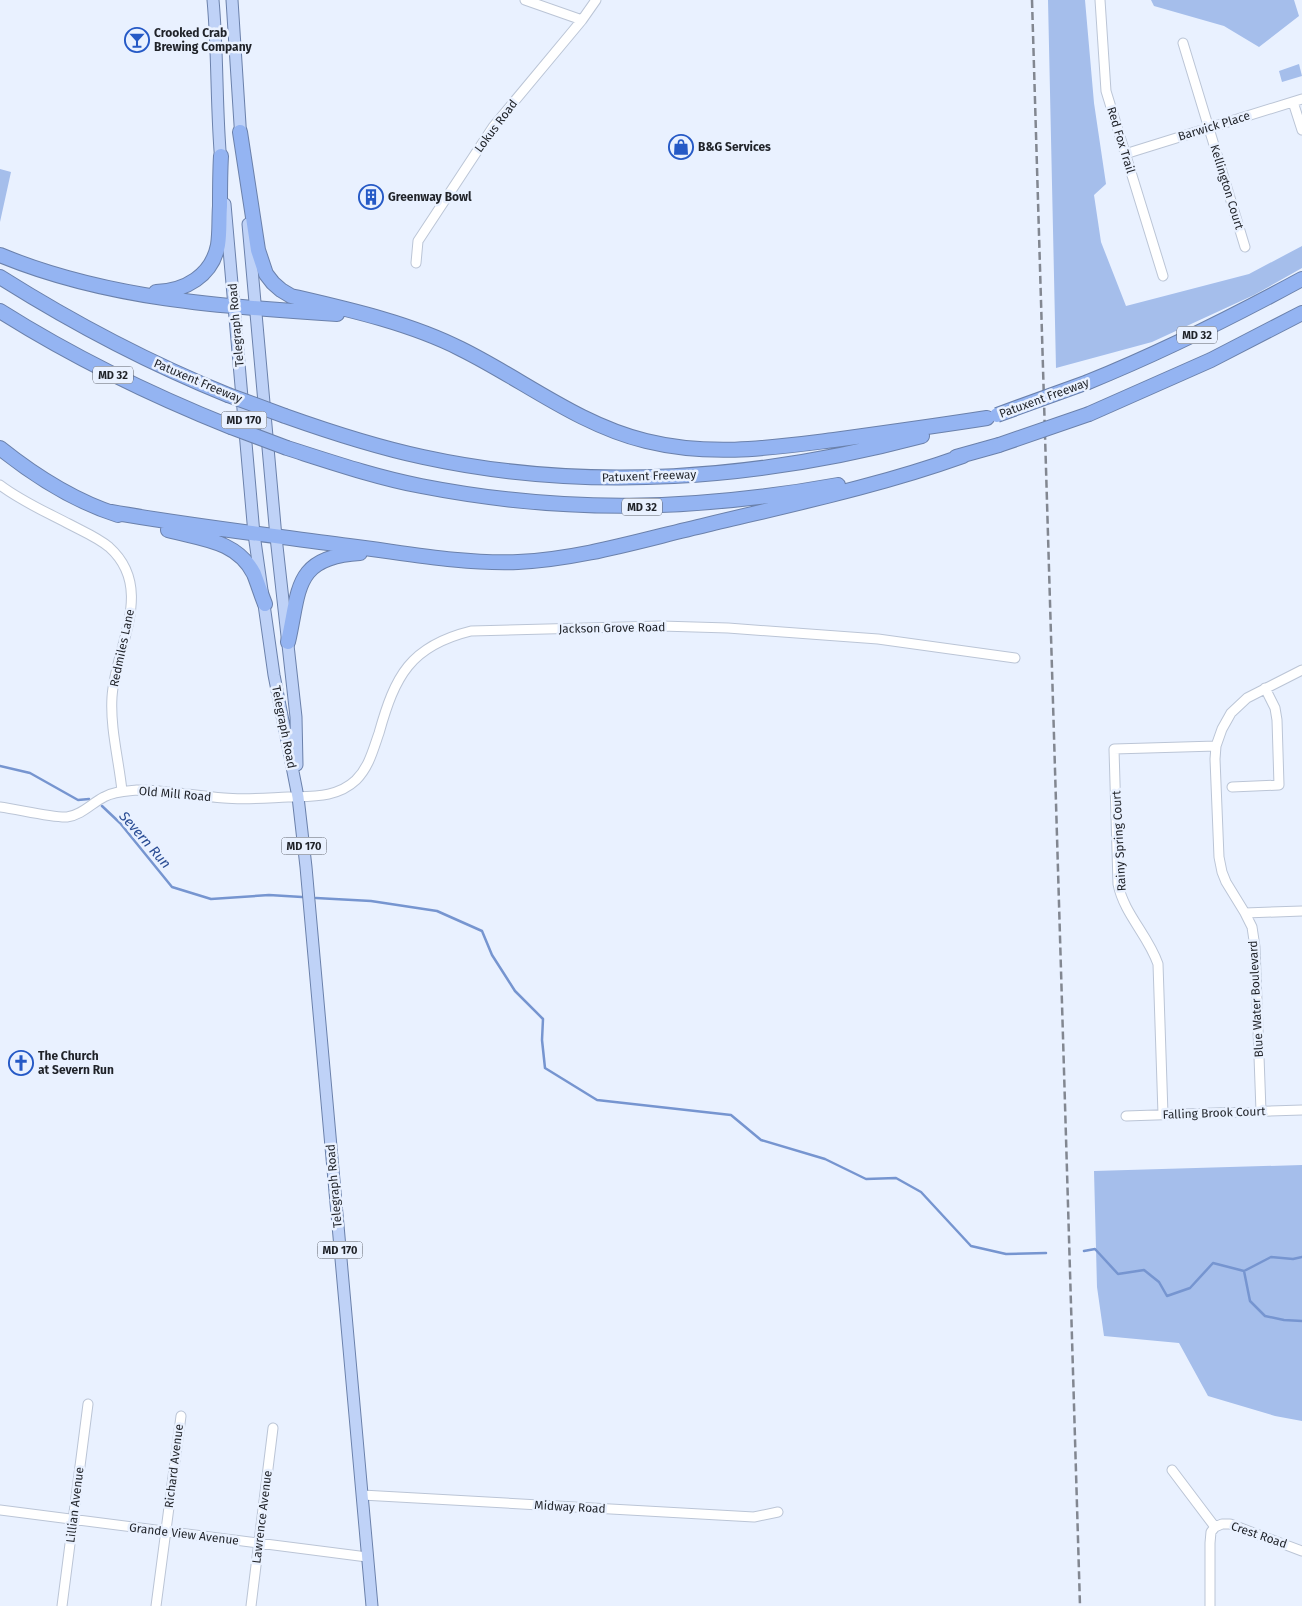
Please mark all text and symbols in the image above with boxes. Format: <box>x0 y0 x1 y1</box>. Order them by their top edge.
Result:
place label: Crooked Crab Brewing Company <box>154 26 253 54</box>
bar icon: Crooked Crab Brewing Company <box>124 27 150 53</box>
street label: Lokus Road <box>472 97 520 155</box>
street label: Red Fox Trail <box>1104 105 1138 175</box>
street label: Barwick Place <box>1176 108 1252 144</box>
shop icon: B&G Services <box>668 134 694 160</box>
place label: B&G Services <box>698 140 771 154</box>
street label: Kellington Court <box>1207 143 1247 232</box>
building icon: Greenway Bowl <box>358 184 384 210</box>
place label: Greenway Bowl <box>388 190 472 204</box>
street label: Telegraph Road <box>225 283 247 367</box>
road number: MD 32 <box>1177 326 1217 344</box>
street label: Patuxent Freeway <box>152 356 244 406</box>
road number: MD 32 <box>93 366 133 384</box>
street label: Patuxent Freeway <box>997 375 1091 421</box>
road number: MD 170 <box>222 412 266 428</box>
street label: Patuxent Freeway <box>602 467 697 485</box>
road number: MD 32 <box>622 498 662 516</box>
street label: Redmiles Lane <box>107 608 137 688</box>
street label: Jackson Grove Road <box>558 620 666 636</box>
street label: Telegraph Road <box>269 684 299 770</box>
street label: Old Mill Road <box>138 784 212 804</box>
street label: Rainy Spring Court <box>1109 790 1129 892</box>
water label: Severn Run <box>115 807 174 872</box>
road number: MD 170 <box>282 838 326 854</box>
street label: Blue Water Boulevard <box>1246 940 1266 1058</box>
place label: The Church at Severn Run <box>38 1049 114 1077</box>
church icon: The Church at Severn Run <box>8 1050 34 1076</box>
street label: Falling Brook Court <box>1162 1104 1266 1122</box>
street label: Telegraph Road <box>323 1144 345 1228</box>
road number: MD 170 <box>318 1242 362 1258</box>
street label: Richard Avenue <box>162 1423 186 1509</box>
street label: Lillian Avenue <box>63 1466 87 1544</box>
street label: Lawrence Avenue <box>249 1470 275 1564</box>
street label: Midway Road <box>534 1498 606 1516</box>
street label: Crest Road <box>1229 1519 1289 1551</box>
street label: Grande View Avenue <box>128 1520 240 1548</box>

